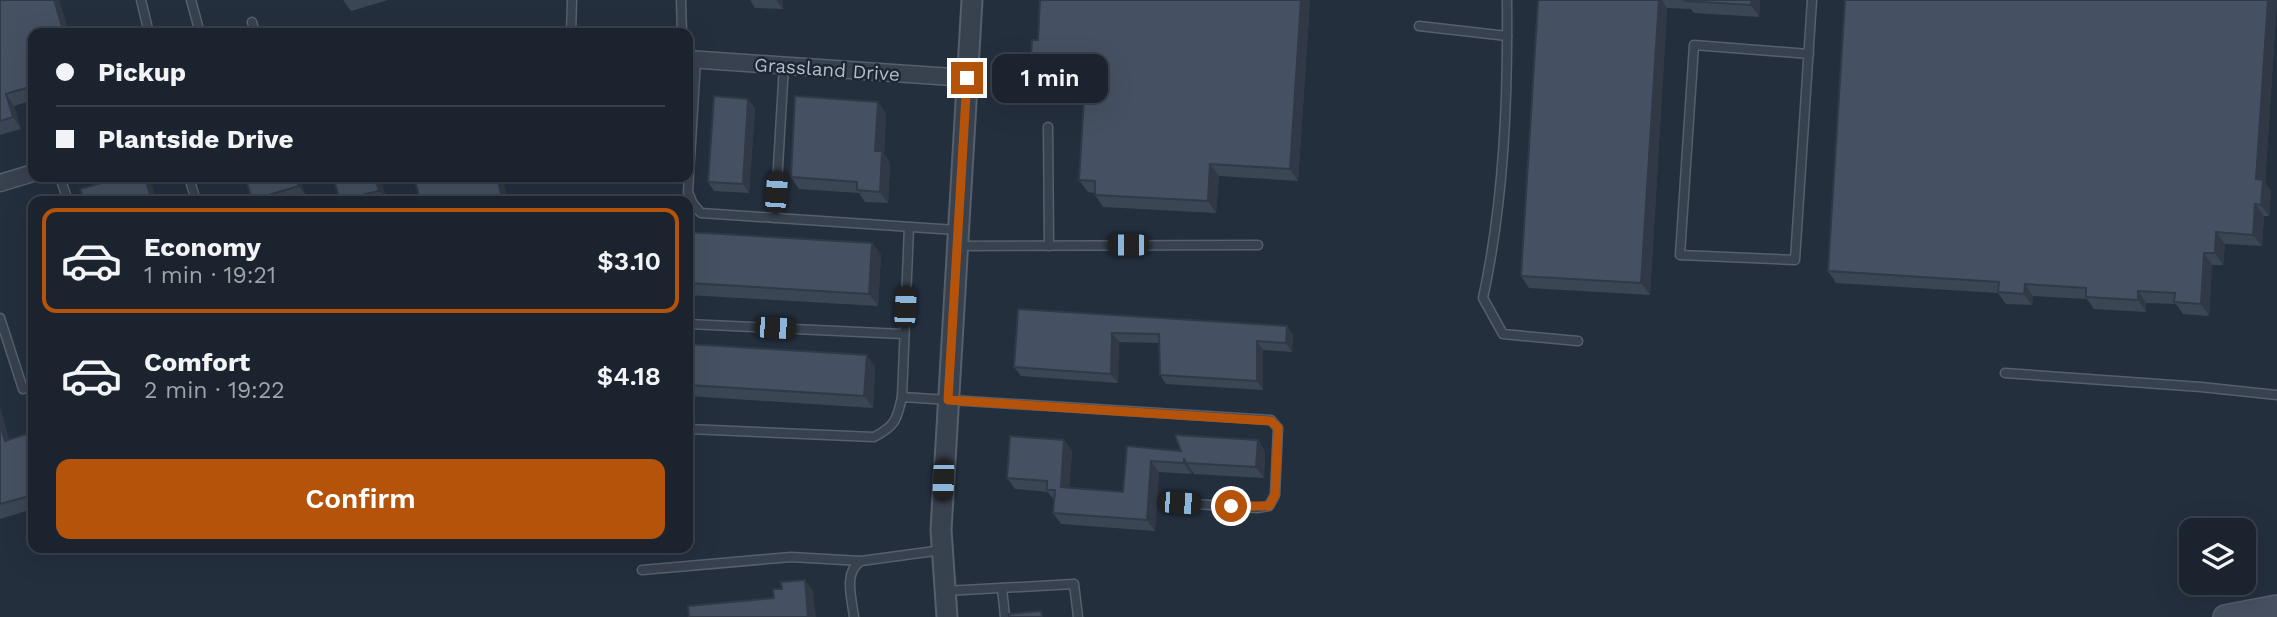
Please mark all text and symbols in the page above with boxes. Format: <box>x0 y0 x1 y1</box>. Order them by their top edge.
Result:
street label: Grassland Drive <box>753 53 901 86</box>
callout: 1 min <box>992 54 1107 102</box>
text: Pickup <box>98 57 186 87</box>
route end <box>951 62 983 94</box>
text: 1 min <box>1020 65 1080 92</box>
text: Plantside Drive <box>98 124 294 154</box>
car <box>765 170 788 214</box>
icon: car <box>60 229 123 292</box>
text: Economy <box>144 232 261 262</box>
car <box>1108 235 1150 256</box>
text: $3.10 <box>597 246 661 276</box>
text: 1 min · 19:21 <box>144 262 276 289</box>
car <box>894 285 917 329</box>
car <box>754 316 797 340</box>
icon: car <box>60 344 123 407</box>
text: Comfort <box>144 347 250 377</box>
text: $4.18 <box>597 361 661 391</box>
text: 2 min · 19:22 <box>144 377 285 404</box>
button: Confirm <box>56 459 665 539</box>
car <box>932 459 955 501</box>
route start <box>1215 490 1247 522</box>
car <box>1159 491 1202 515</box>
map controls <box>2179 518 2256 595</box>
button: layers <box>2179 518 2256 595</box>

